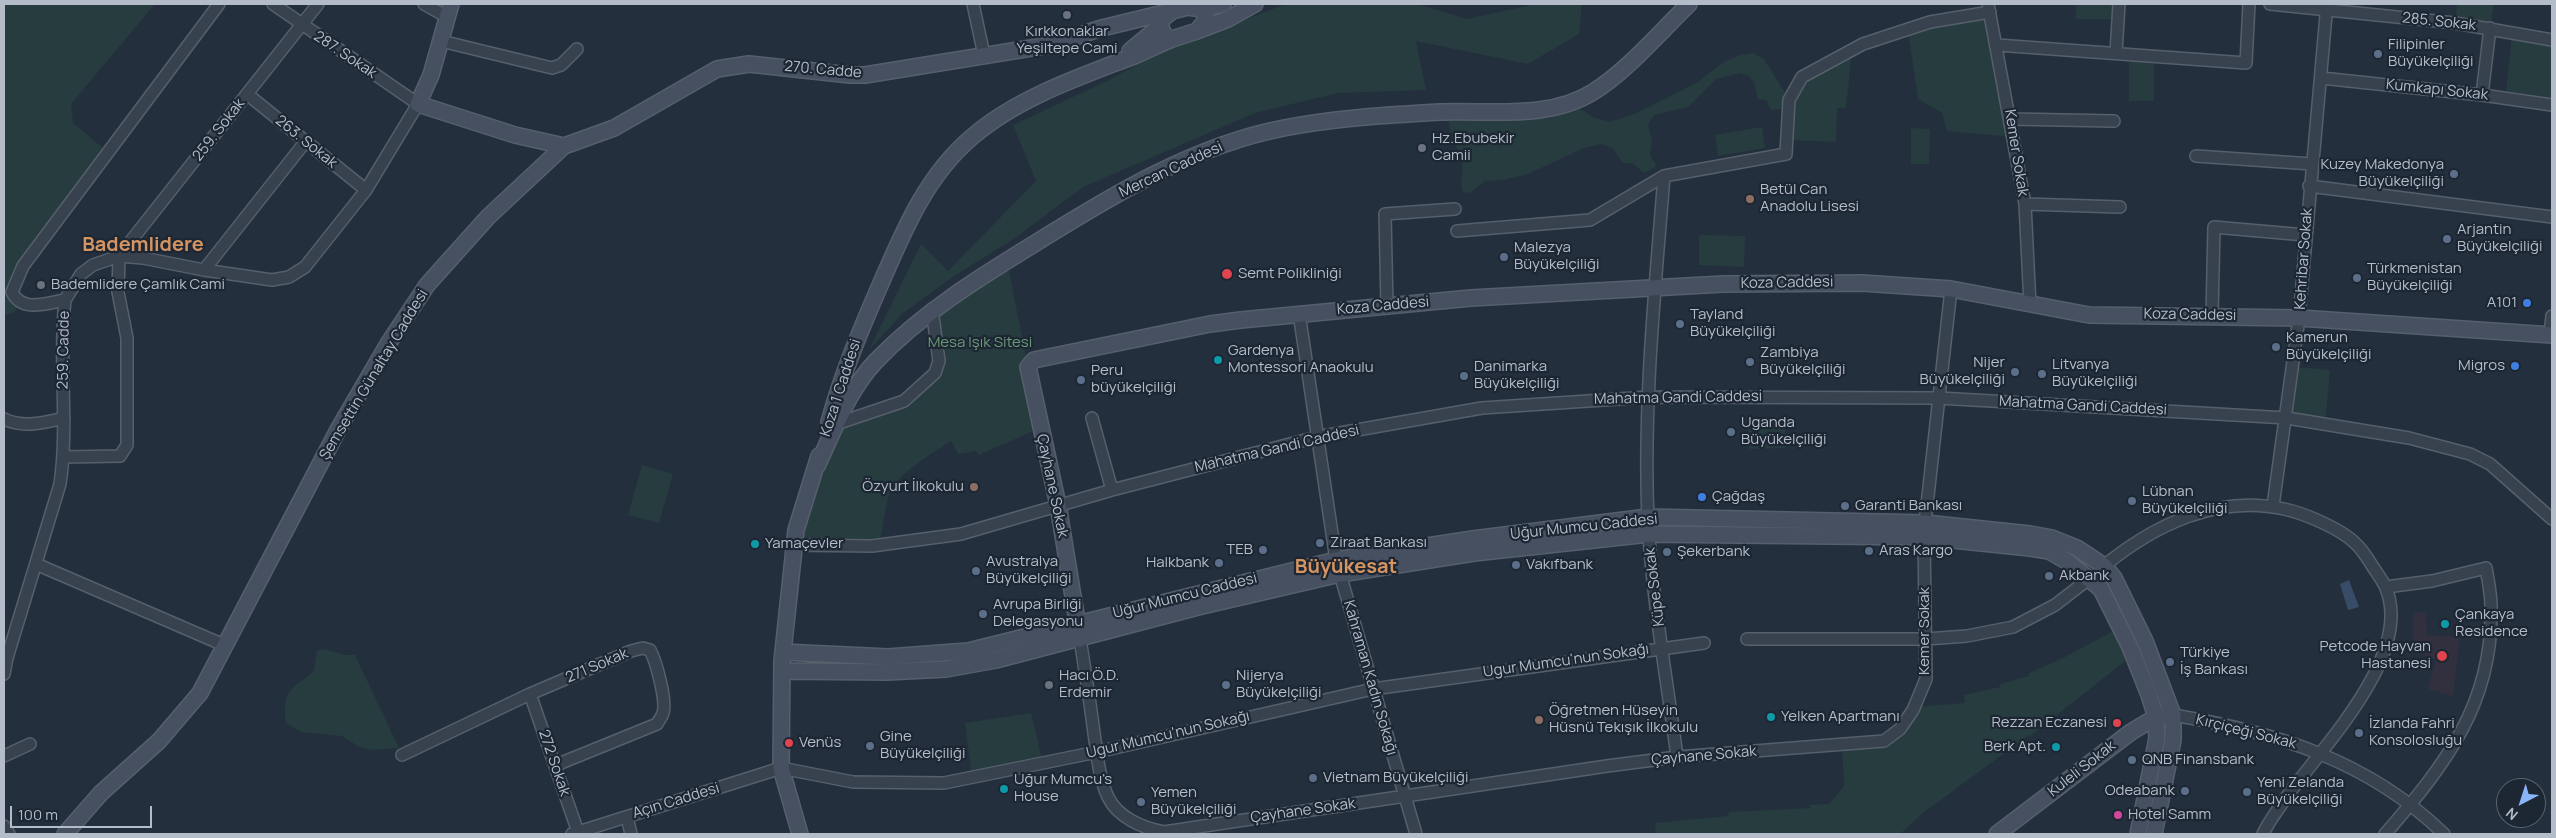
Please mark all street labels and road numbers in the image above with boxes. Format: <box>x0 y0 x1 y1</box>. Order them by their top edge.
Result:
street label: 285. Sokak <box>2401 9 2477 35</box>
street label: 287. Sokak <box>310 27 380 83</box>
street label: 270. Cadde <box>784 58 862 82</box>
street label: Kumkapı Sokak <box>2385 76 2489 104</box>
street label: 259. Sokak <box>189 95 249 165</box>
street label: Kemer Sokak <box>2000 108 2032 198</box>
street label: 263. Sokak <box>271 112 341 172</box>
street label: Mercan Caddesi <box>1116 138 1226 202</box>
street label: Kehribar Sokak <box>2291 208 2317 310</box>
street label: Koza Caddesi <box>1741 273 1833 293</box>
street label: Şemsettin Günaltay Caddesi <box>316 286 432 464</box>
street label: Koza Caddesi <box>1336 293 1430 319</box>
street label: Koza Caddesi <box>2144 305 2236 325</box>
street label: 259. Cadde <box>54 311 74 389</box>
street label: Koza 1 Caddesi <box>817 337 865 439</box>
street label: Mahatma Gandi Caddesi <box>1594 388 1762 408</box>
street label: Mahatma Gandi Caddesi <box>1998 393 2168 419</box>
street label: Mahatma Gandi Caddesi <box>1193 421 1361 477</box>
street label: Çayhane Sokak <box>1032 432 1072 540</box>
street label: Uğur Mumcu Caddesi <box>1509 510 1659 544</box>
street label: Küpe Sokak <box>1641 547 1669 627</box>
street label: Uğur Mumcu Caddesi <box>1111 569 1259 623</box>
street label: Kemer Sokak <box>1916 587 1934 675</box>
street label: Kahraman Kadın Sokağı <box>1339 598 1401 758</box>
street label: Ugur Mumcu'nun Sokağı <box>1482 640 1650 682</box>
street label: 271 Sokak <box>563 645 631 687</box>
street label: Ugur Mumcu'nun Sokağı <box>1084 707 1252 763</box>
street label: Kırçiçeği Sokak <box>2194 711 2298 753</box>
street label: 272 Sokak <box>534 727 574 799</box>
street label: Kuleli Sokak <box>2045 737 2119 801</box>
street label: Çayhane Sokak <box>1651 742 1757 770</box>
street label: Açın Caddesi <box>630 779 722 823</box>
street label: Çayhane Sokak <box>1249 795 1357 827</box>

